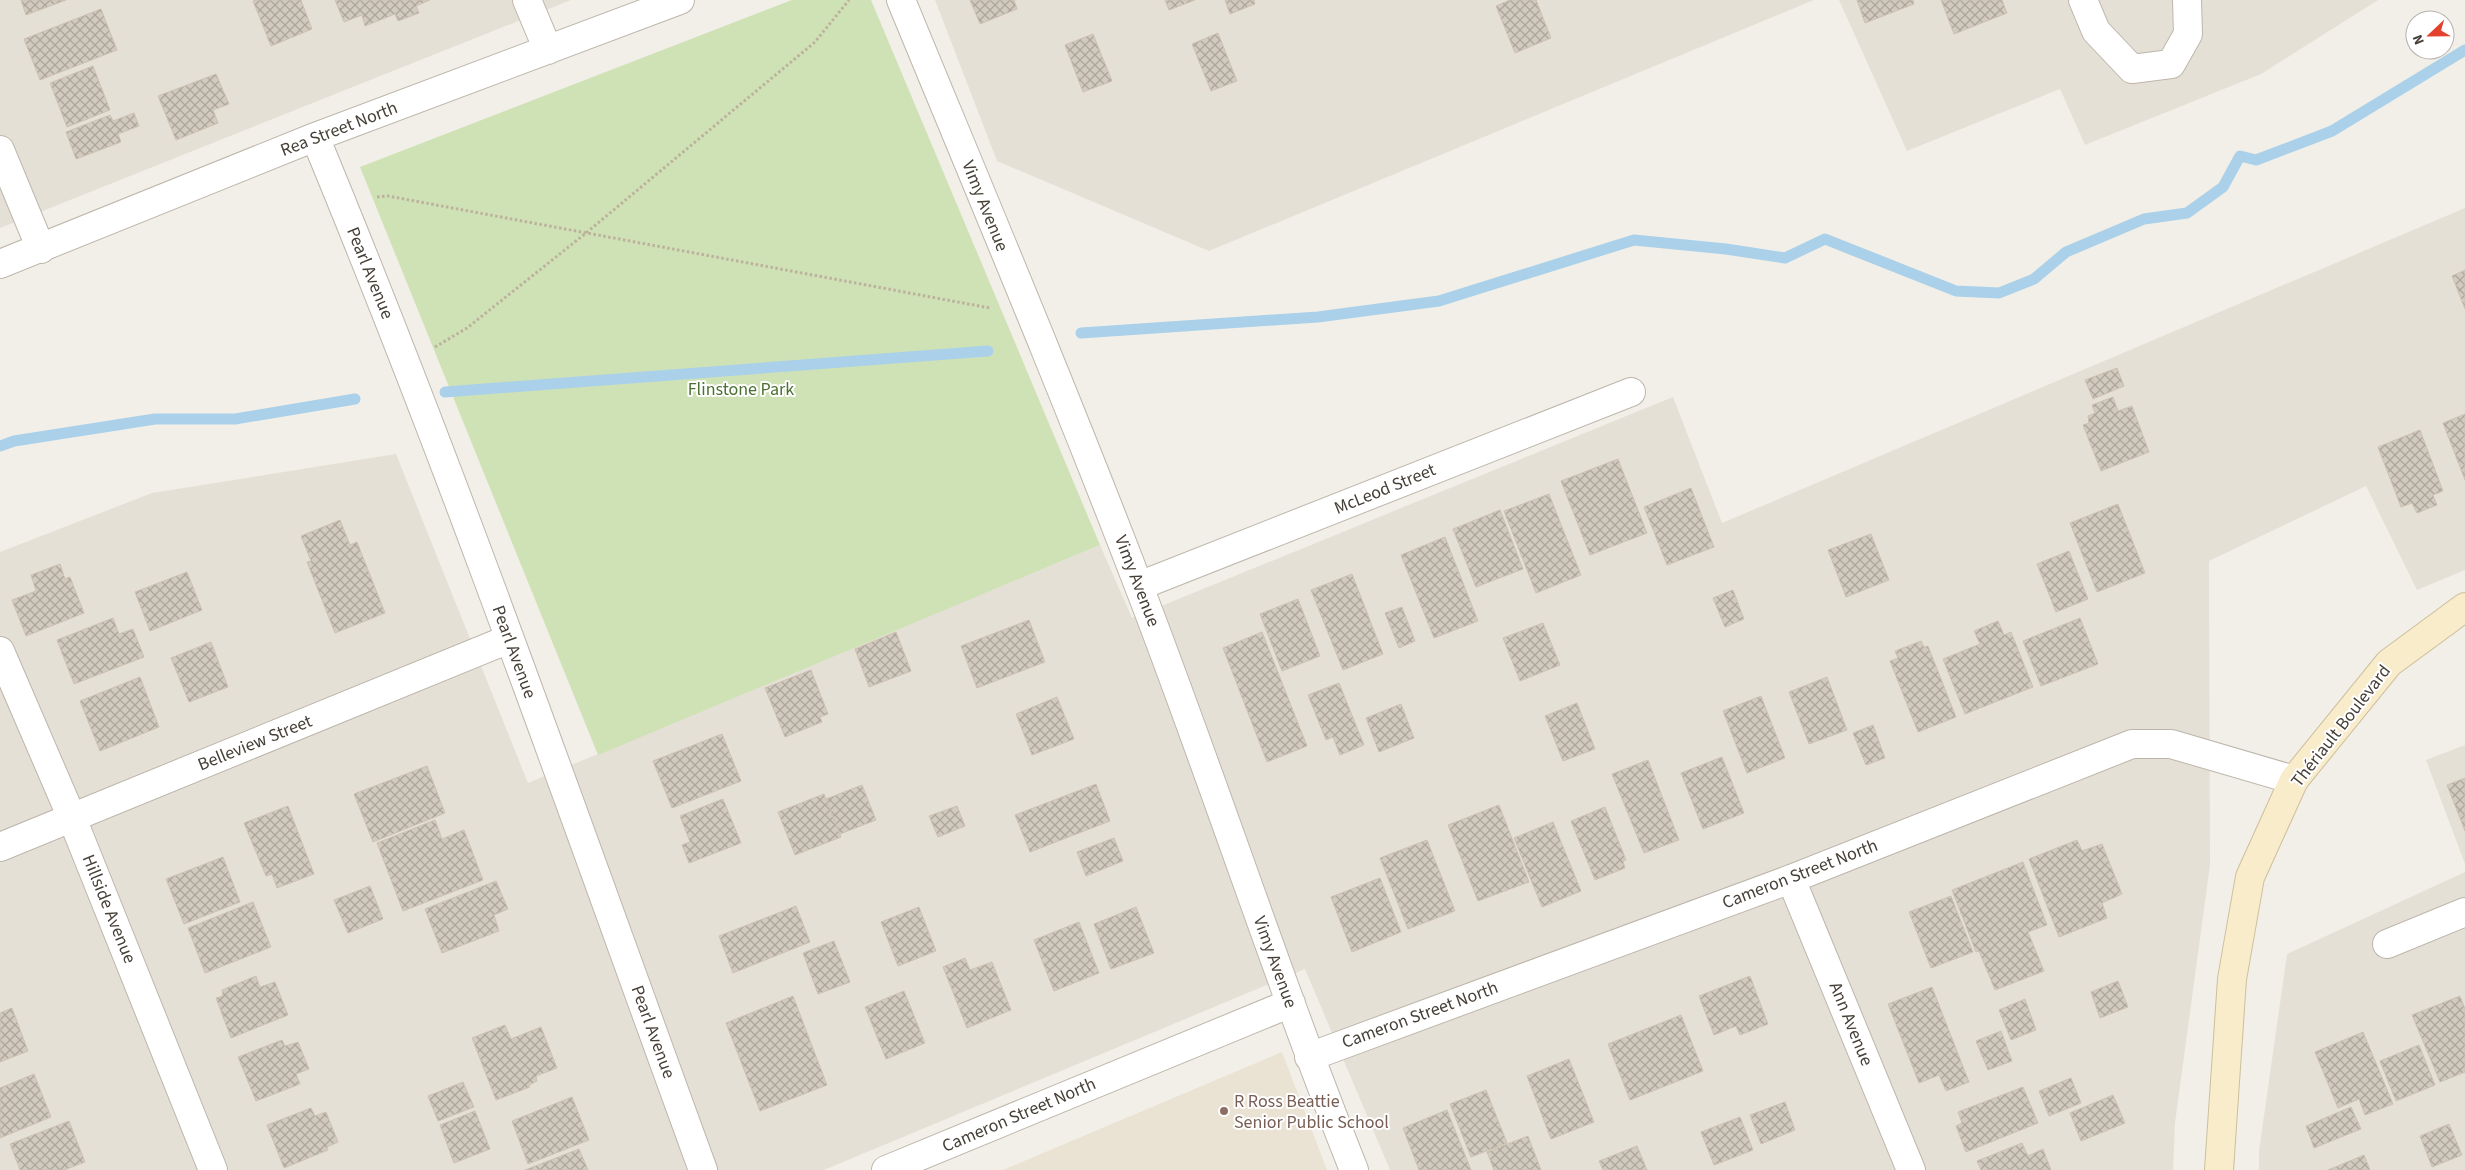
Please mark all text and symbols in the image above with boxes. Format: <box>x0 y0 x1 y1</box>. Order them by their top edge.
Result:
north arrow <box>2405 10 2455 60</box>
text: N <box>2408 31 2430 48</box>
street label: Rea Street North <box>277 95 401 163</box>
street label: Vimy Avenue <box>955 157 1015 255</box>
street label: Pearl Avenue <box>340 223 400 323</box>
park label: Flinstone Park <box>688 377 794 402</box>
street label: McLeod Street <box>1331 457 1439 521</box>
street label: Vimy Avenue <box>1108 532 1166 630</box>
street label: Pearl Avenue <box>486 602 542 702</box>
street label: Thériault Boulevard <box>2285 660 2397 792</box>
street label: Belleview Street <box>194 709 316 777</box>
street label: Cameron Street North <box>1719 833 1881 915</box>
street label: Hillside Avenue <box>76 851 142 967</box>
street label: Vimy Avenue <box>1247 913 1303 1011</box>
street label: Cameron Street North <box>1338 975 1502 1055</box>
street label: Ann Avenue <box>1823 978 1879 1070</box>
street label: Pearl Avenue <box>625 982 681 1082</box>
street label: Cameron Street North <box>938 1071 1100 1159</box>
place label: R Ross Beattie Senior Public School <box>1234 1089 1389 1135</box>
marker: R Ross Beattie Senior Public School <box>1218 1105 1230 1117</box>

